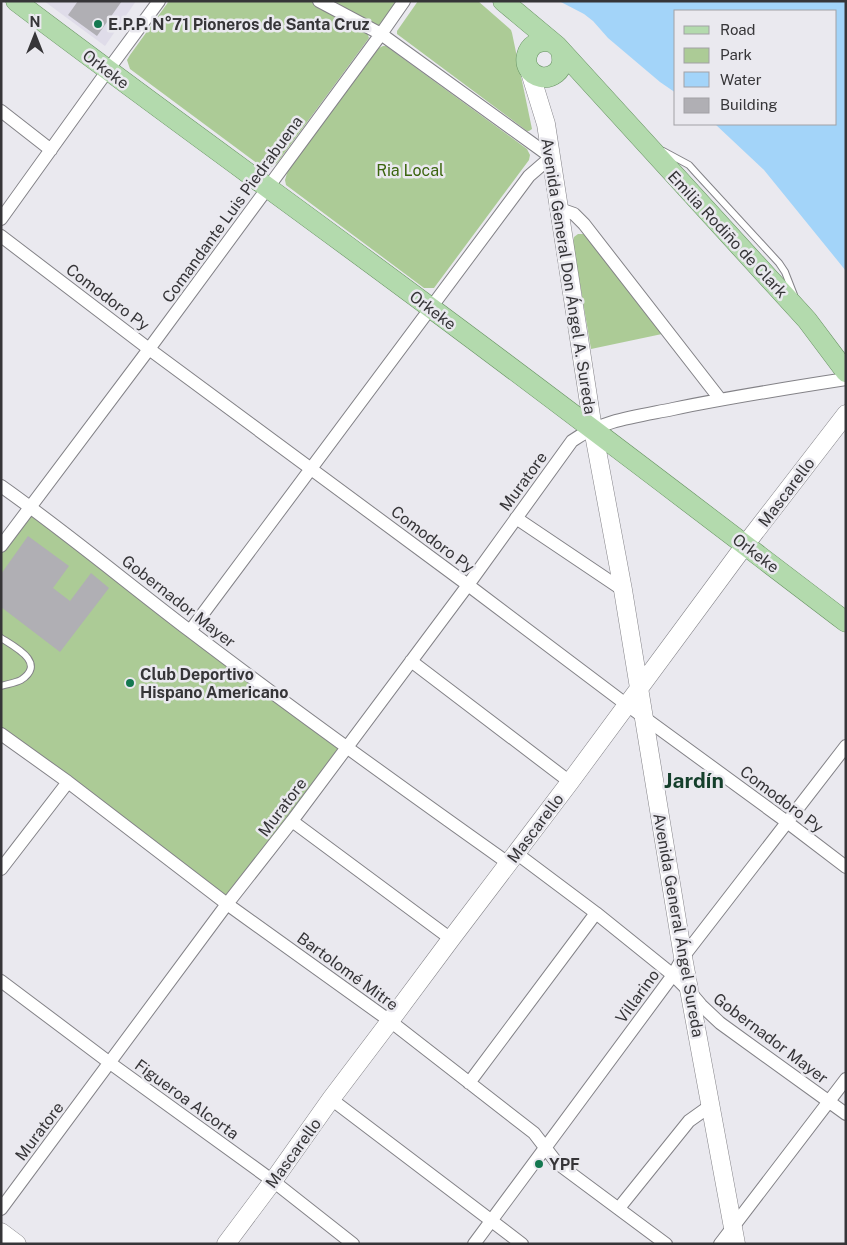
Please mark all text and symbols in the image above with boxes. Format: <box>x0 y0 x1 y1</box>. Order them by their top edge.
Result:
north arrow <box>10 10 60 60</box>
legend <box>674 10 837 125</box>
text: N <box>30 14 40 30</box>
place label: E.P.P. N°71 Pioneros de Santa Cruz <box>108 15 370 34</box>
marker: E.P.P. N°71 Pioneros de Santa Cruz <box>92 18 104 30</box>
text: Road <box>720 21 756 38</box>
street label: Orkeke <box>79 46 133 93</box>
text: Park <box>720 46 752 63</box>
text: Water <box>720 71 762 88</box>
text: Building <box>720 96 778 113</box>
street label: Comandante Luis Piedrabuena <box>158 112 307 306</box>
street label: Avenida General Don Ángel A. Sureda <box>537 136 601 416</box>
park label: Ria Local <box>376 161 444 180</box>
street label: Emilia Rodiño de Clark <box>664 167 791 302</box>
street label: Comodoro Py <box>62 260 154 335</box>
street label: Orkeke <box>406 287 460 334</box>
street label: Muratore <box>496 448 551 514</box>
street label: Mascarello <box>754 454 819 531</box>
street label: Comodoro Py <box>387 502 479 577</box>
street label: Orkeke <box>729 530 783 577</box>
street label: Gobernador Mayer <box>118 551 239 652</box>
place label: Club Deportivo Hispano Americano <box>140 665 289 702</box>
marker: Club Deportivo Hispano Americano <box>124 677 136 689</box>
street label: Comodoro Py <box>736 762 828 837</box>
district label: Jardín <box>664 768 724 793</box>
street label: Muratore <box>254 774 311 840</box>
street label: Mascarello <box>503 790 568 867</box>
street label: Avenida General Ángel Sureda <box>649 811 709 1039</box>
street label: Bartolomé Mitre <box>293 928 402 1014</box>
street label: Villarino <box>612 966 663 1027</box>
street label: Gobernador Mayer <box>710 989 832 1088</box>
street label: Figueroa Alcorta <box>131 1055 242 1143</box>
street label: Muratore <box>11 1098 68 1164</box>
street label: Mascarello <box>262 1115 325 1192</box>
place label: YPF <box>549 1155 580 1174</box>
marker: YPF <box>533 1158 545 1170</box>

